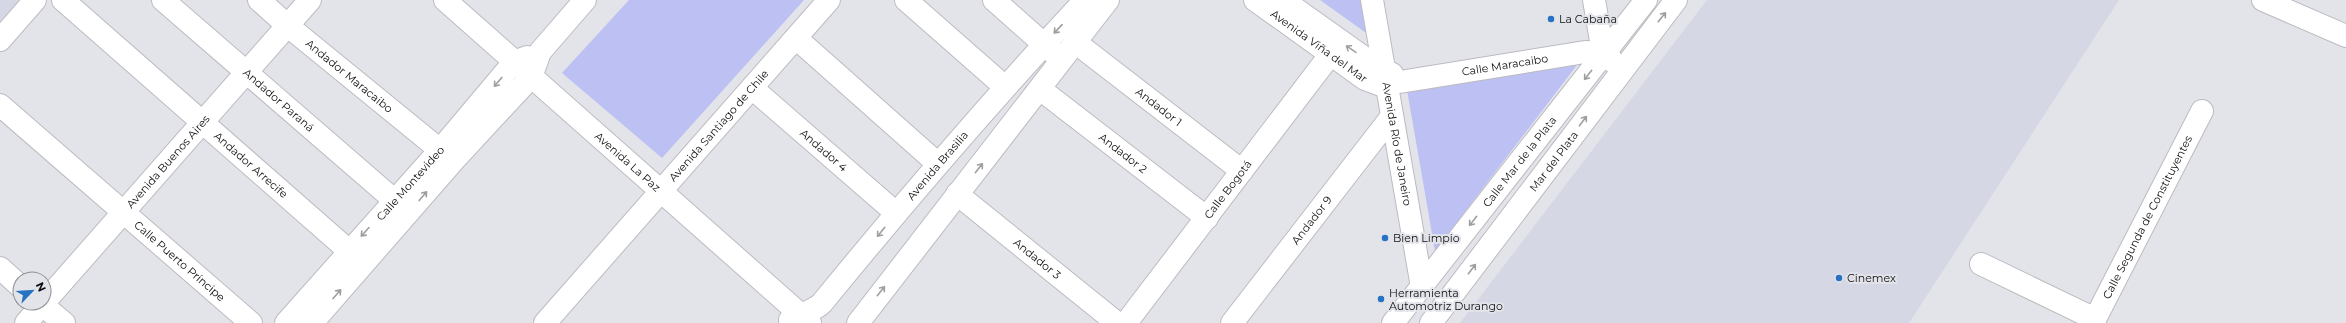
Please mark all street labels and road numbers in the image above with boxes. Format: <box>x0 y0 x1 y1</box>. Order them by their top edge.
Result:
street label: Avenida Viña del Mar <box>1268 7 1370 86</box>
street label: Andador Maracaibo <box>303 36 396 116</box>
street label: Calle Maracaibo <box>1461 51 1549 79</box>
street label: Andador Paraná <box>240 66 317 135</box>
street label: Avenida Santiago de Chile <box>666 66 772 184</box>
street label: Avenida Río de Janeiro <box>1379 81 1415 207</box>
street label: Andador 1 <box>1133 84 1185 129</box>
street label: Avenida Buenos Aires <box>123 112 213 211</box>
street label: Calle Mar de la Plata <box>1480 113 1559 210</box>
street label: Andador 4 <box>797 126 851 175</box>
street label: Avenida Brasilia <box>904 128 971 203</box>
street label: Mar del Plata <box>1526 128 1581 194</box>
street label: Andador Arrecife <box>211 129 291 201</box>
street label: Avenida La Paz <box>592 129 664 195</box>
street label: Andador 2 <box>1096 130 1150 176</box>
street label: Calle Segunda de Constituyentes <box>2100 132 2196 301</box>
street label: Calle Montevideo <box>373 143 447 224</box>
street label: Calle Bogotá <box>1201 157 1255 221</box>
street label: Andador 9 <box>1288 193 1335 247</box>
street label: Calle Puerto Príncipe <box>131 218 228 305</box>
street label: Andador 3 <box>1011 235 1064 282</box>

